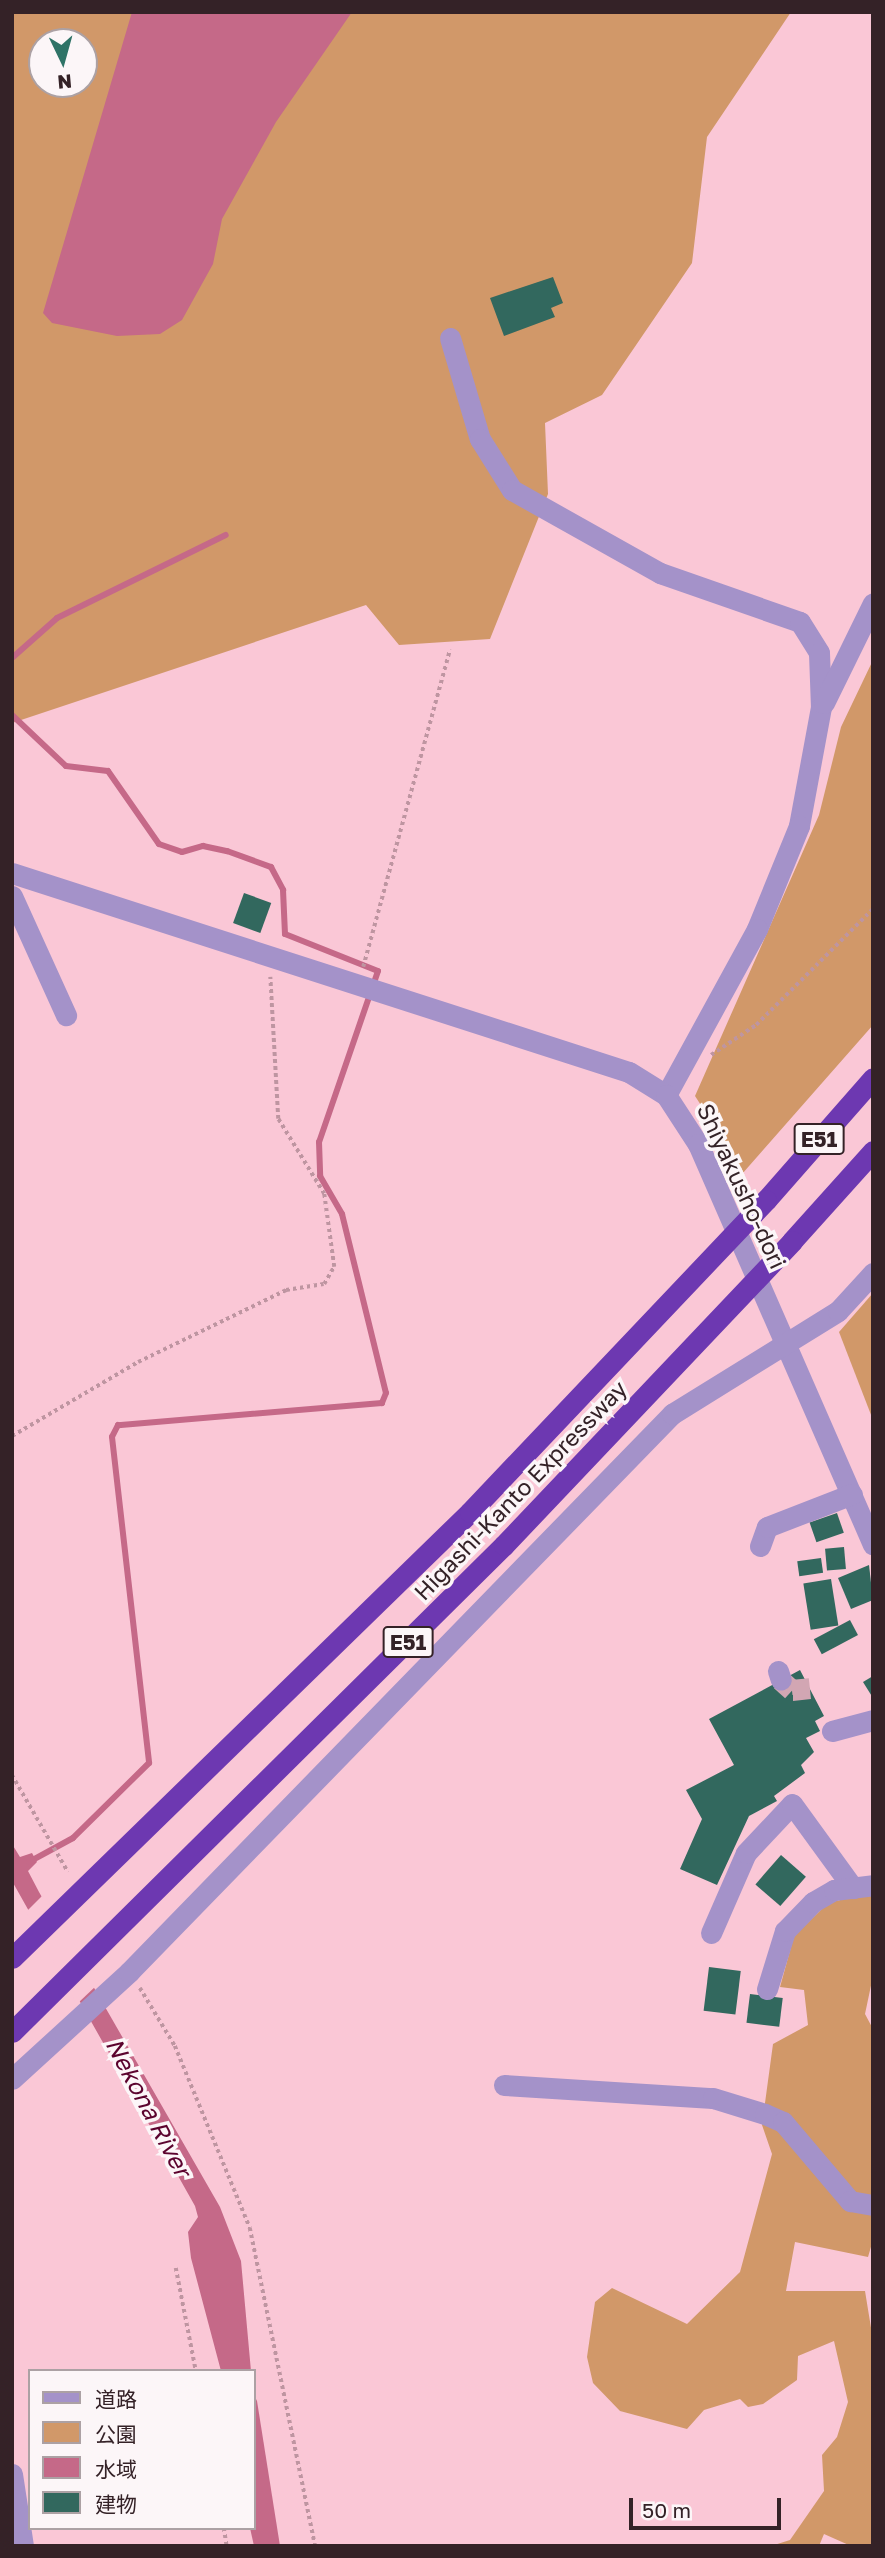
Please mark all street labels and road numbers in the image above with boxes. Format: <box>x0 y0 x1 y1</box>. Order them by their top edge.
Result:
street label: Shiyakusho-dori <box>692 1099 792 1273</box>
road number: E51 <box>793 1122 845 1156</box>
street label: Higashi-Kanto Expressway <box>408 1375 632 1605</box>
road number: E51 <box>382 1624 434 1660</box>

